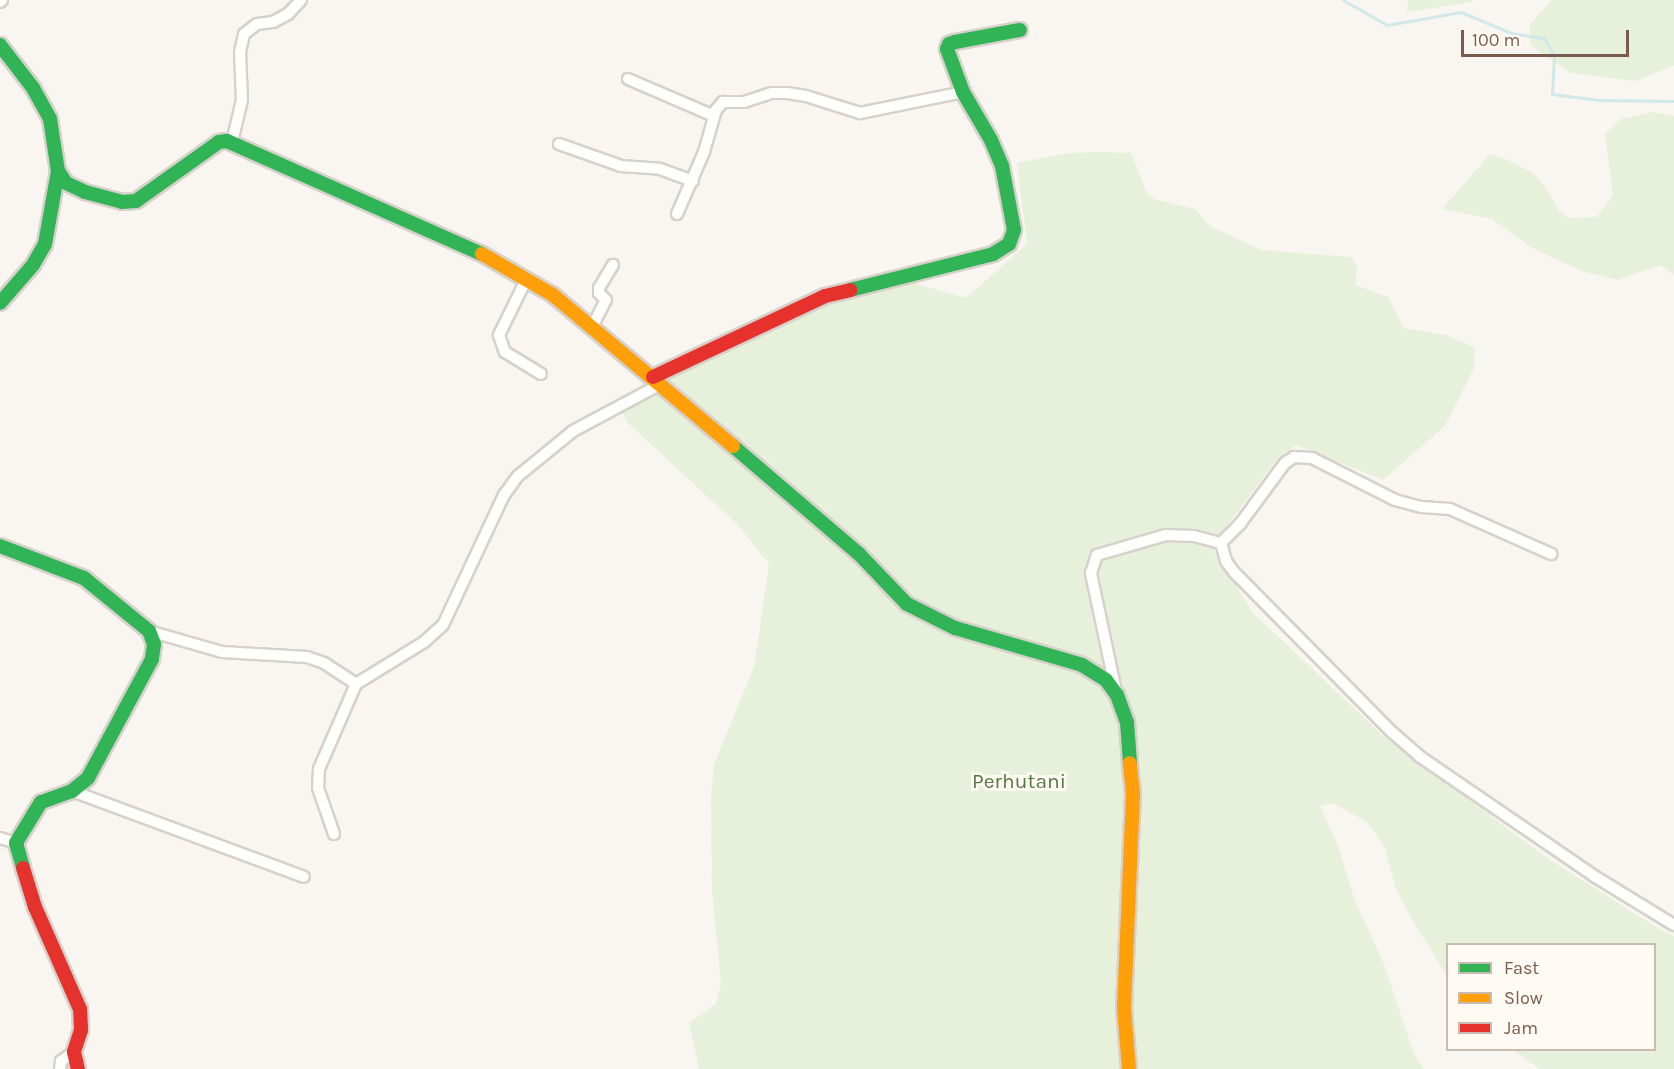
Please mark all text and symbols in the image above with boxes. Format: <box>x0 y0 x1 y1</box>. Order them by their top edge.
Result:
scale bar <box>1464 18 1632 56</box>
text: 100 m <box>1472 29 1520 51</box>
park label: Perhutani <box>972 768 1066 794</box>
legend <box>1446 943 1656 1051</box>
text: Fast <box>1504 957 1539 979</box>
text: Slow <box>1504 987 1543 1009</box>
text: Jam <box>1504 1017 1538 1039</box>

